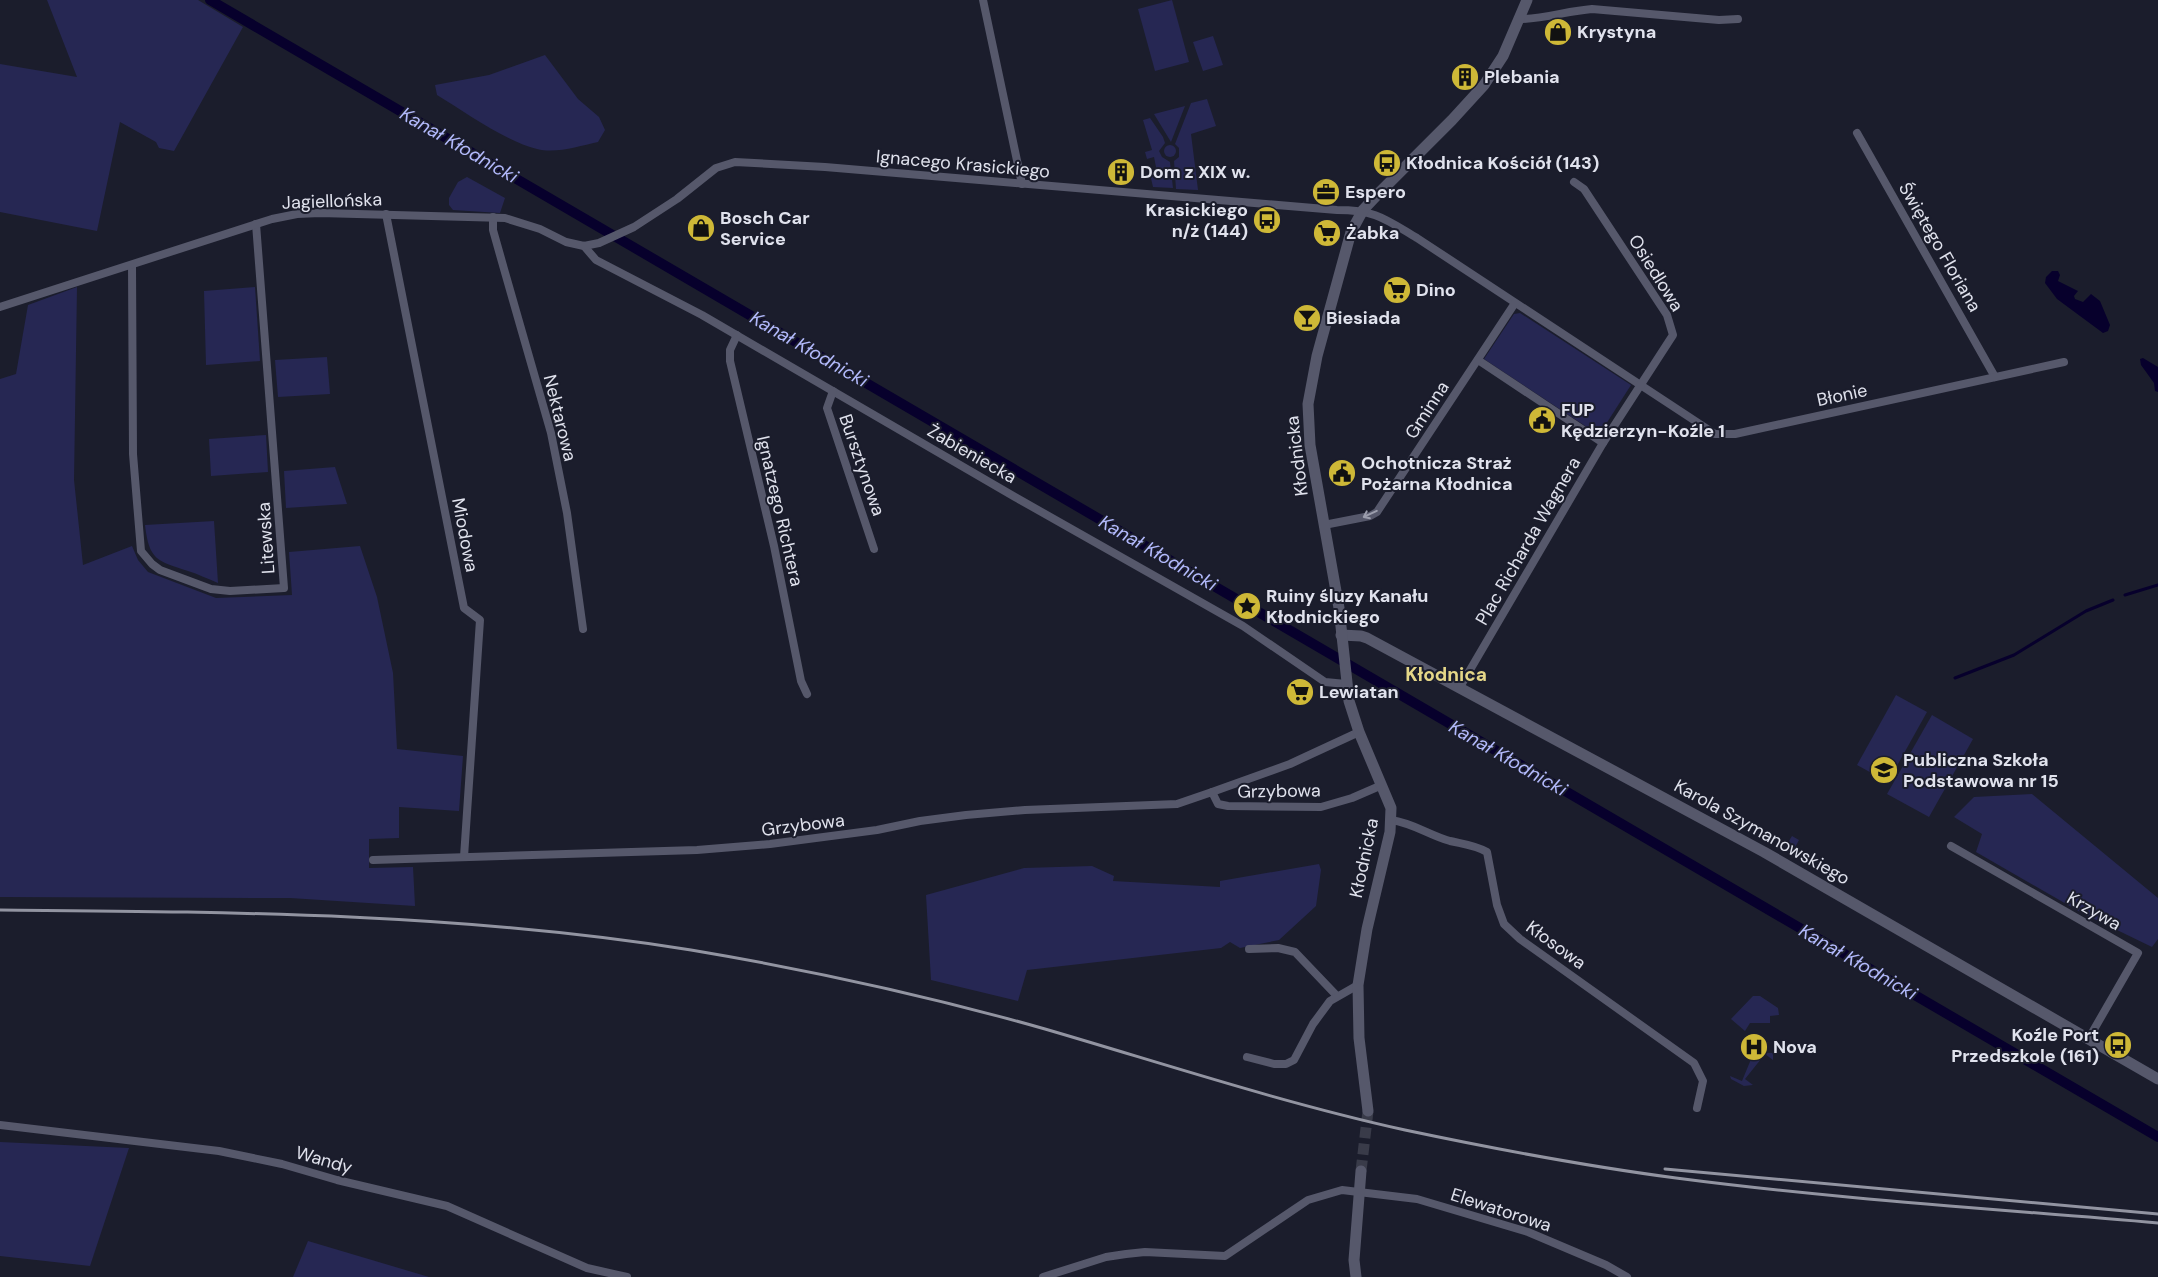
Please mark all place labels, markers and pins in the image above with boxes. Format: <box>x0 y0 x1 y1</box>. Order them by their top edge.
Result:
shop icon: Krystyna <box>1543 17 1573 47</box>
place label: Krystyna <box>1577 20 1656 44</box>
building icon: Plebania <box>1450 62 1480 92</box>
place label: Plebania <box>1484 65 1560 89</box>
bus stop icon: Kłodnica Kościół (143) <box>1372 148 1402 178</box>
place label: Kłodnica Kościół (143) <box>1406 151 1599 175</box>
building icon: Dom z XIX w. <box>1106 157 1136 187</box>
place label: Dom z XIX w. <box>1140 160 1250 184</box>
office icon: Espero <box>1311 177 1341 207</box>
place label: Espero <box>1345 180 1406 204</box>
place label: Krasickiego n/ż (144) <box>1146 198 1248 243</box>
bus stop icon: Krasickiego n/ż (144) <box>1252 205 1282 235</box>
place label: Bosch Car Service <box>720 206 810 251</box>
shop icon: Bosch Car Service <box>686 213 716 243</box>
supermarket icon: Żabka <box>1312 218 1342 248</box>
place label: Żabka <box>1346 221 1399 245</box>
supermarket icon: Dino <box>1382 275 1412 305</box>
place label: Dino <box>1416 278 1456 302</box>
bar icon: Biesiada <box>1292 303 1322 333</box>
place label: Biesiada <box>1326 306 1401 330</box>
place label: FUP Kędzierzyn-Koźle 1 <box>1561 398 1725 443</box>
public building icon: FUP Kędzierzyn-Koźle 1 <box>1527 405 1557 435</box>
place label: Ochotnicza Straż Pożarna Kłodnica <box>1361 451 1513 496</box>
public building icon: Ochotnicza Straż Pożarna Kłodnica <box>1327 458 1357 488</box>
place label: Ruiny śluzy Kanału Kłodnickiego <box>1266 584 1428 629</box>
place icon: Ruiny śluzy Kanału Kłodnickiego <box>1232 591 1262 621</box>
supermarket icon: Lewiatan <box>1285 677 1315 707</box>
place label: Lewiatan <box>1319 680 1399 704</box>
place label: Publiczna Szkoła Podstawowa nr 15 <box>1903 748 2059 793</box>
school or university icon: Publiczna Szkoła Podstawowa nr 15 <box>1869 755 1899 785</box>
place label: Koźle Port Przedszkole (161) <box>1951 1023 2099 1068</box>
bus stop icon: Koźle Port Przedszkole (161) <box>2103 1030 2133 1060</box>
hospital icon: Nova <box>1739 1032 1769 1062</box>
place label: Nova <box>1773 1035 1817 1059</box>

